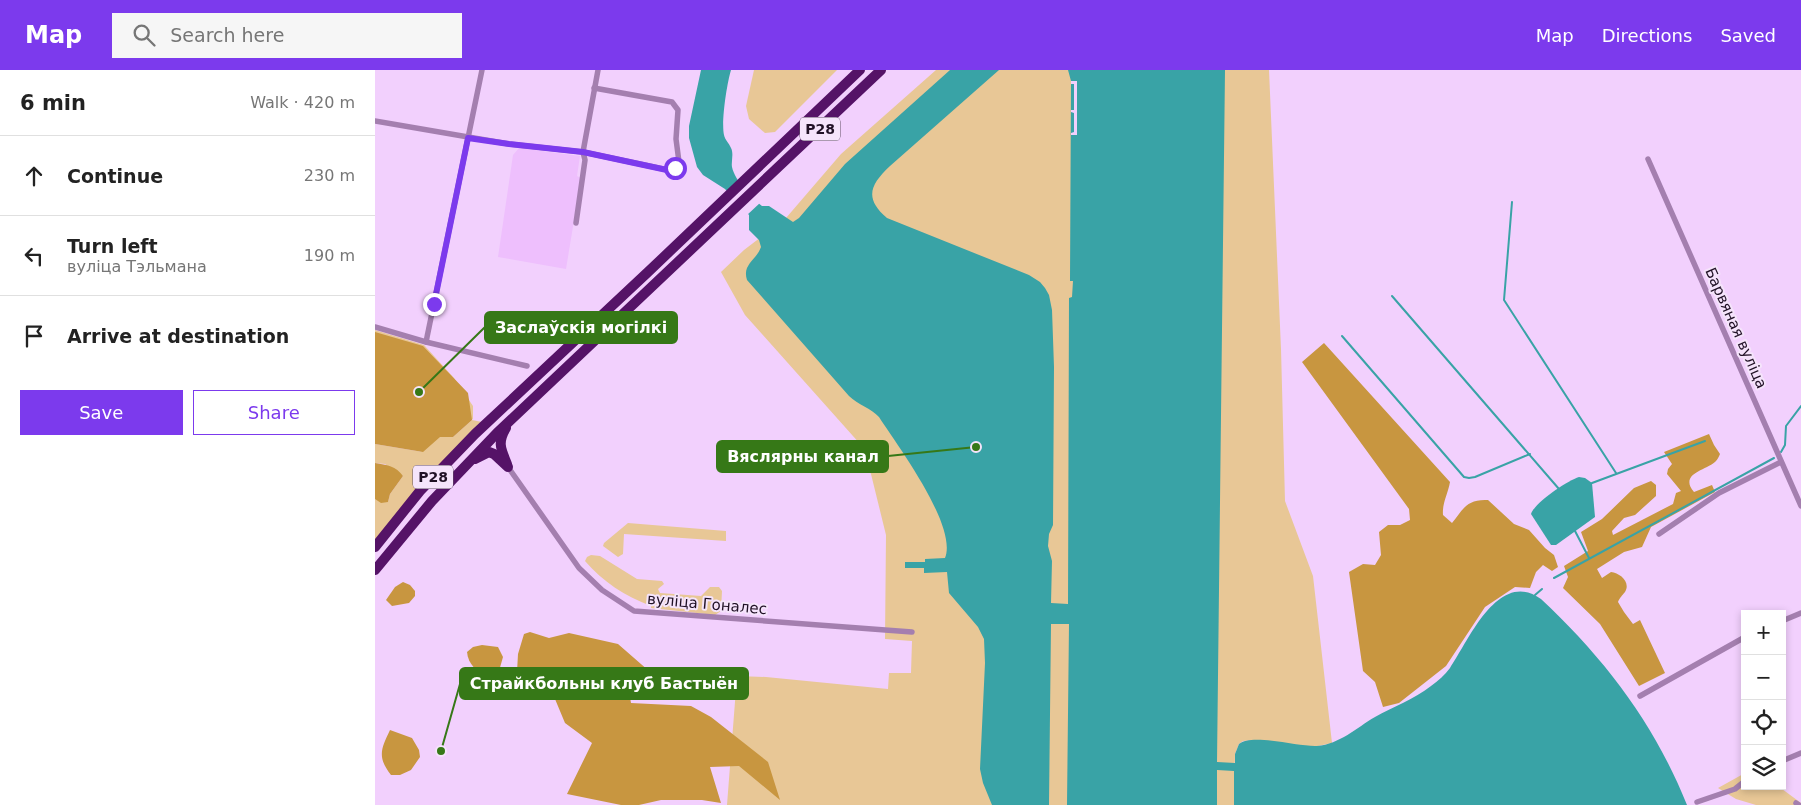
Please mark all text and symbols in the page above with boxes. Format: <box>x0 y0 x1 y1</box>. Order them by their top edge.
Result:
search box <box>112 13 462 58</box>
text: Map <box>25 21 82 49</box>
icon: search <box>130 21 158 49</box>
text: Search here <box>170 24 284 46</box>
text: Map <box>1536 25 1574 46</box>
text: Directions <box>1602 25 1692 46</box>
text: Saved <box>1720 25 1776 46</box>
text: 6 min <box>20 91 86 115</box>
text: Walk · 420 m <box>250 93 355 112</box>
road number: Р28 <box>800 118 840 140</box>
route start <box>664 157 687 180</box>
icon: ahead <box>20 162 48 190</box>
text: Continue <box>67 165 163 187</box>
text: 230 m <box>304 166 355 185</box>
text: Turn left <box>67 235 158 257</box>
icon: left <box>20 242 48 270</box>
text: 190 m <box>304 246 355 265</box>
text: вуліца Тэльмана <box>67 257 207 276</box>
street label: Барвяная вуліца <box>1701 265 1771 391</box>
route end <box>423 293 446 316</box>
callout: Заслаўскія могілкі <box>485 312 677 343</box>
text: Заслаўскія могілкі <box>495 318 667 337</box>
icon: arrive <box>20 322 48 350</box>
text: Arrive at destination <box>67 325 289 347</box>
button: Save <box>20 390 183 435</box>
button: Share <box>193 390 355 435</box>
callout: Вяслярны канал <box>717 441 888 472</box>
text: Вяслярны канал <box>727 447 879 466</box>
road number: Р28 <box>413 466 453 488</box>
street label: вуліца Гоналес <box>646 590 768 618</box>
map controls <box>1741 610 1786 790</box>
button: + <box>1741 610 1786 655</box>
button: − <box>1741 655 1786 700</box>
callout: Страйкбольны клуб Бастыён <box>460 668 748 699</box>
text: Страйкбольны клуб Бастыён <box>470 674 738 693</box>
button: locate <box>1741 700 1786 745</box>
button: layers <box>1741 745 1786 790</box>

